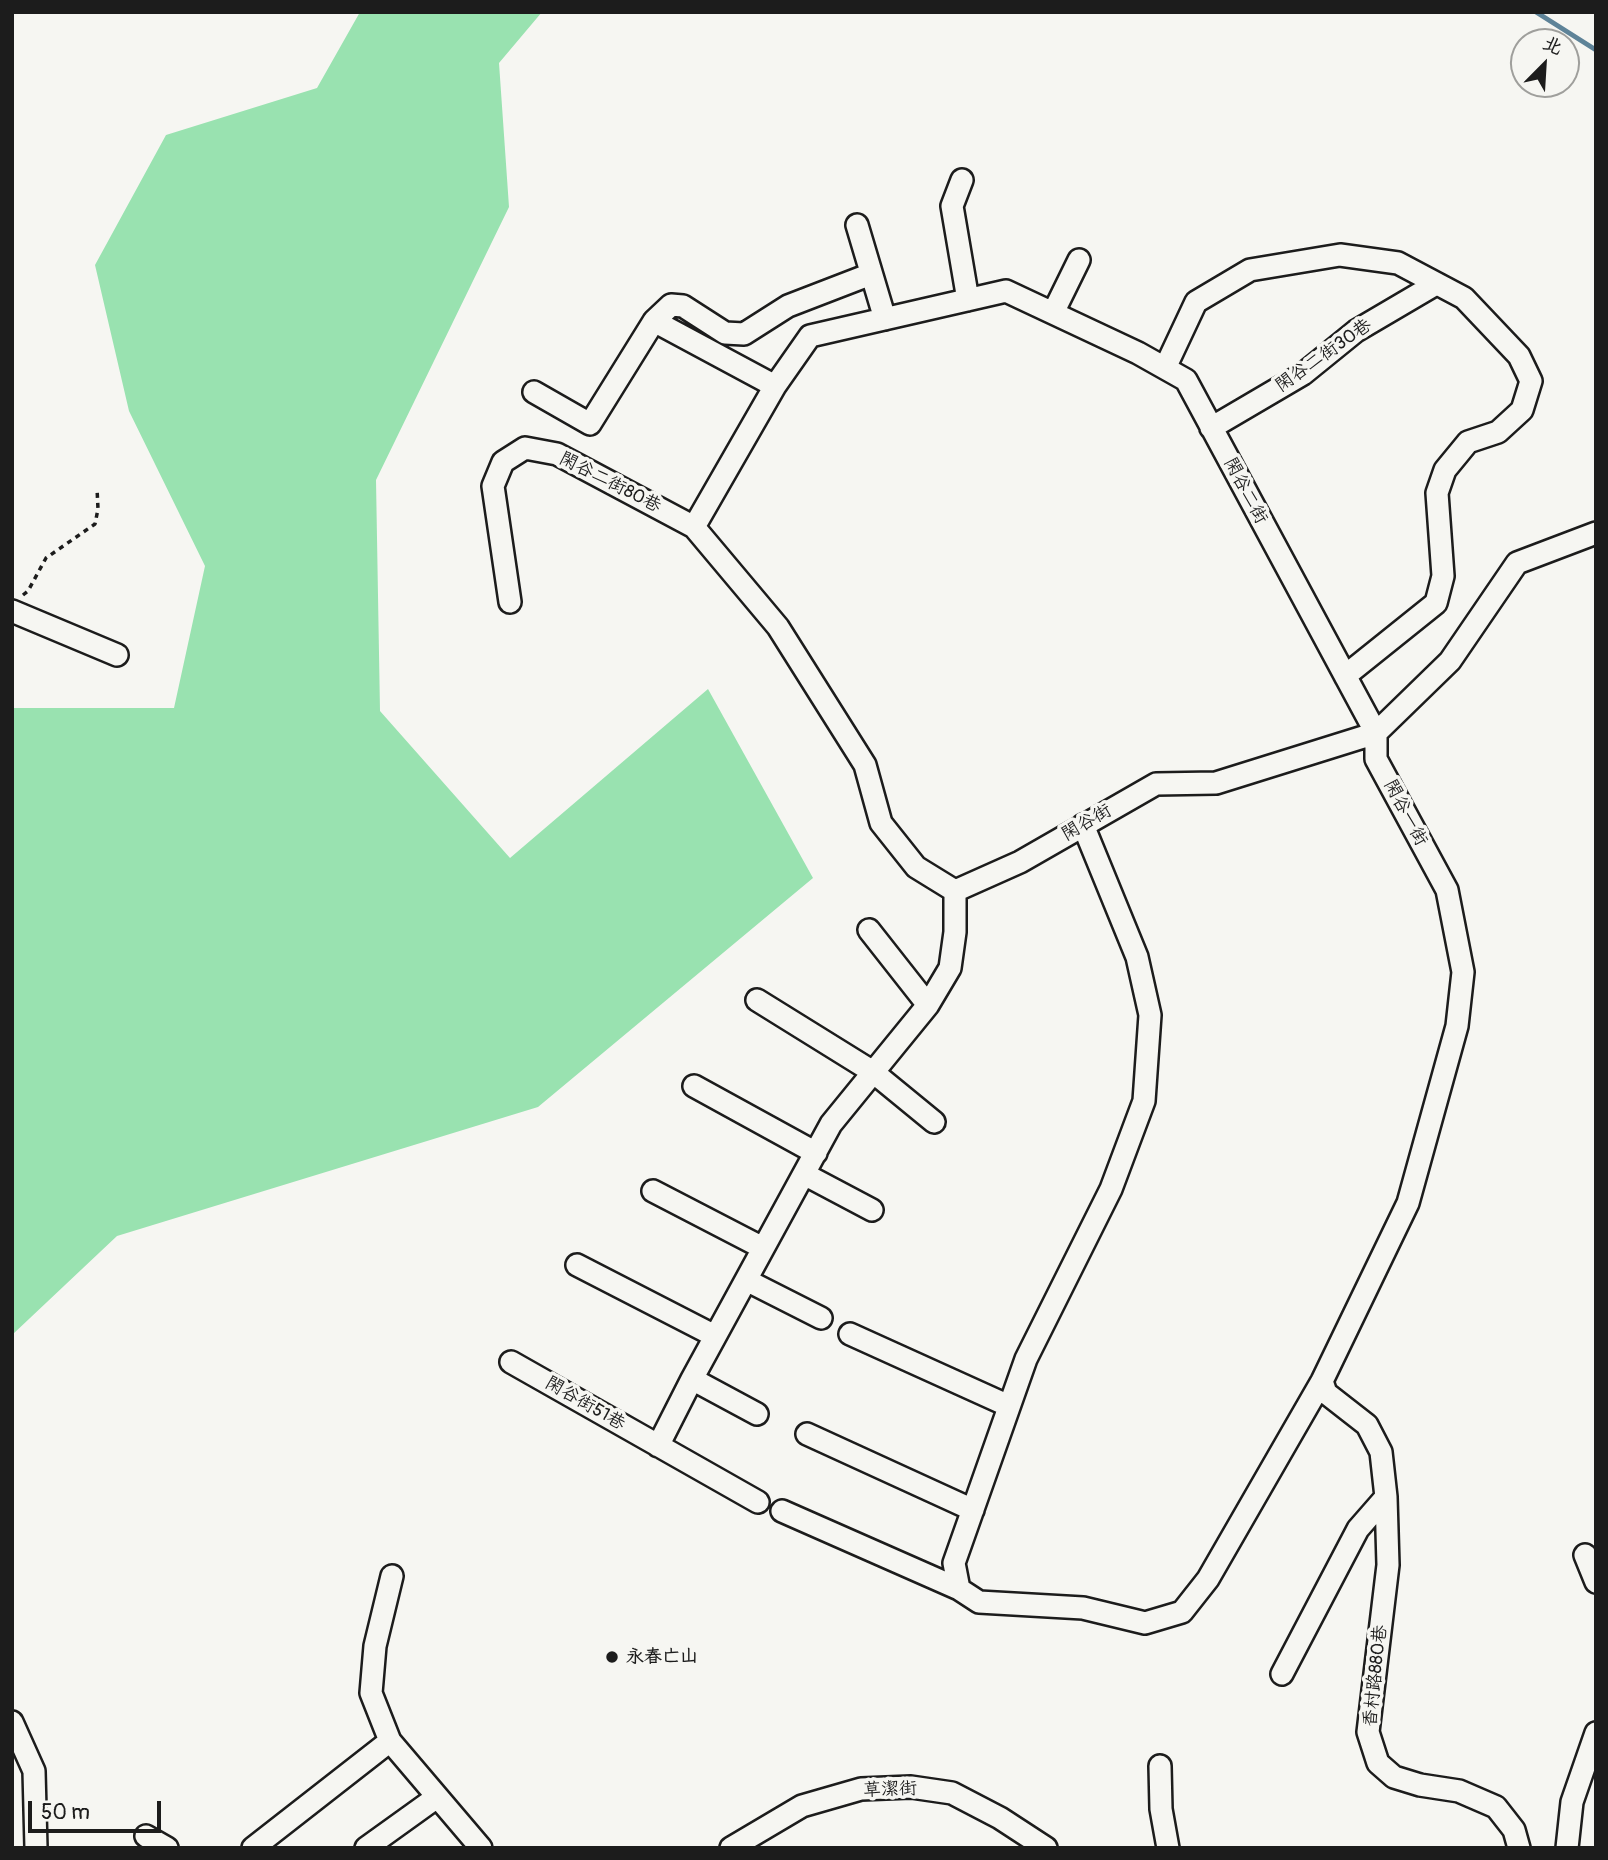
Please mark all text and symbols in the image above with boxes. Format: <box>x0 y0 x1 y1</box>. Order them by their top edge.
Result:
north arrow <box>1510 28 1580 98</box>
text: 北 <box>1539 31 1566 60</box>
street label: 閑谷二街30巷 <box>1272 315 1376 397</box>
street label: 閑谷二街80巷 <box>555 448 665 518</box>
street label: 閑谷二街 <box>1219 454 1271 528</box>
street label: 閑谷一街 <box>1379 776 1431 850</box>
street label: 閑谷街 <box>1058 800 1116 846</box>
street label: 閑谷街51巷 <box>541 1372 629 1436</box>
street label: 香村路880巷 <box>1360 1624 1392 1728</box>
place label: 永春亡山 <box>626 1646 698 1668</box>
marker: 永春亡山 <box>604 1649 620 1665</box>
street label: 草潔街 <box>863 1778 917 1802</box>
scale bar <box>32 1786 164 1830</box>
text: 50 m <box>41 1799 90 1826</box>

